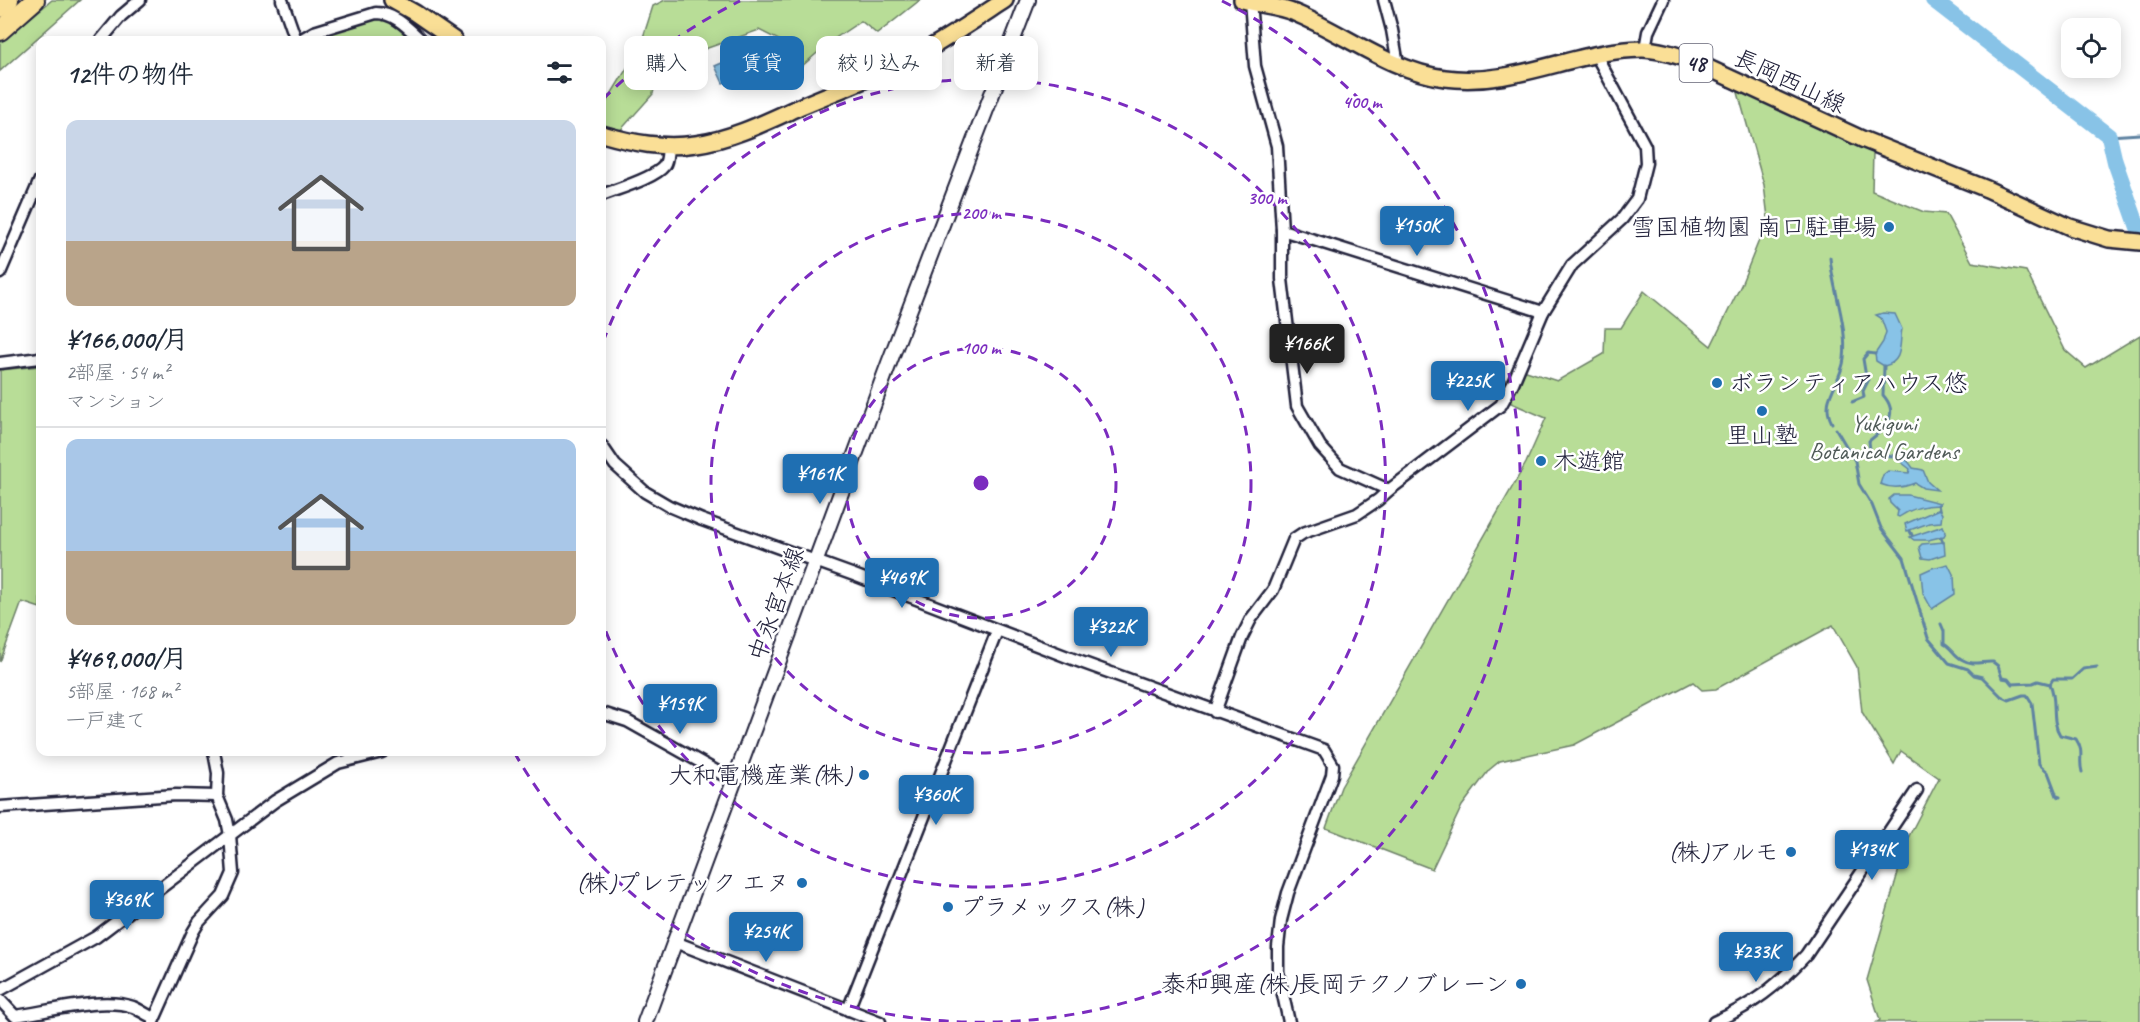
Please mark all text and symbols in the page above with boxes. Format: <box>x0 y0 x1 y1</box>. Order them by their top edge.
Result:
map controls <box>2061 18 2121 78</box>
button: locate <box>2061 18 2121 78</box>
chip: 購入 <box>624 36 708 90</box>
chip: 賃貸 <box>720 36 804 90</box>
chip: 絞り込み <box>816 36 942 90</box>
chip: 新着 <box>954 36 1038 90</box>
street label: 長岡西山線 <box>1729 42 1851 120</box>
road number: 48 <box>1680 44 1712 82</box>
icon: filters <box>543 56 576 89</box>
text: 12件の物件 <box>66 58 193 91</box>
text: 400 m <box>1343 91 1383 113</box>
icon: home <box>267 159 375 267</box>
text: 300 m <box>1248 187 1288 209</box>
text: 200 m <box>962 202 1002 224</box>
pin: ¥150K <box>1375 206 1459 257</box>
place label: 雪国植物園 南口駐車場 <box>1631 212 1877 242</box>
text: ¥150K <box>1394 213 1440 238</box>
marker: 雪国植物園 南口駐車場 <box>1882 220 1896 234</box>
text: ¥166,000/月 <box>66 323 189 356</box>
pin: ¥166K <box>1265 324 1349 375</box>
text: ¥166K <box>1284 331 1331 356</box>
text: 100 m <box>962 337 1002 359</box>
text: 2部屋 · 54 m² <box>66 360 169 385</box>
pin: ¥225K <box>1426 361 1510 412</box>
text: ¥225K <box>1445 368 1491 393</box>
place label: ボランティアハウス悠 <box>1729 368 1968 398</box>
marker: ボランティアハウス悠 <box>1710 376 1724 390</box>
text: マンション <box>66 389 165 414</box>
marker: 里山塾 <box>1755 404 1769 418</box>
park label: Yukiguni Botanical Gardens <box>1809 408 1960 466</box>
place label: 里山塾 <box>1726 420 1798 450</box>
place label: 木遊館 <box>1553 446 1625 476</box>
pin: ¥161K <box>778 454 862 505</box>
marker: 木遊館 <box>1534 454 1548 468</box>
text: ¥161K <box>797 461 843 486</box>
centre of rings <box>971 473 991 493</box>
icon: home <box>267 478 375 586</box>
street label: 中永宮本線 <box>741 542 811 666</box>
pin: ¥469K <box>860 558 944 609</box>
text: ¥469K <box>879 565 925 590</box>
pin: ¥322K <box>1069 607 1153 658</box>
text: ¥322K <box>1088 614 1134 639</box>
text: ¥469,000/月 <box>66 642 188 675</box>
text: 5部屋 · 168 m² <box>66 679 178 704</box>
pin: ¥159K <box>638 684 722 735</box>
text: ¥159K <box>657 691 703 716</box>
text: 一戸建て <box>66 708 146 733</box>
place label: 大和電機産業(株) <box>668 760 853 790</box>
marker: 大和電機産業(株) <box>857 768 871 782</box>
pin: ¥360K <box>894 775 978 826</box>
text: ¥360K <box>913 782 959 807</box>
pin: ¥134K <box>1830 830 1914 881</box>
place label: (株)アルモ <box>1669 837 1779 867</box>
text: ¥134K <box>1849 837 1895 862</box>
marker: (株)アルモ <box>1784 845 1798 859</box>
place label: (株)プレテック エヌ <box>576 868 790 898</box>
marker: (株)プレテック エヌ <box>795 876 809 890</box>
pin: ¥369K <box>85 880 169 931</box>
text: ¥369K <box>104 887 150 912</box>
place label: プラメックス(株) <box>960 892 1144 922</box>
marker: プラメックス(株) <box>941 900 955 914</box>
pin: ¥254K <box>724 912 808 963</box>
text: ¥254K <box>743 919 789 944</box>
pin: ¥233K <box>1714 932 1798 983</box>
text: ¥233K <box>1733 939 1779 964</box>
place label: 泰和興産(株)長岡テクノブレーン <box>1161 969 1509 999</box>
marker: 泰和興産(株)長岡テクノブレーン <box>1514 977 1528 991</box>

